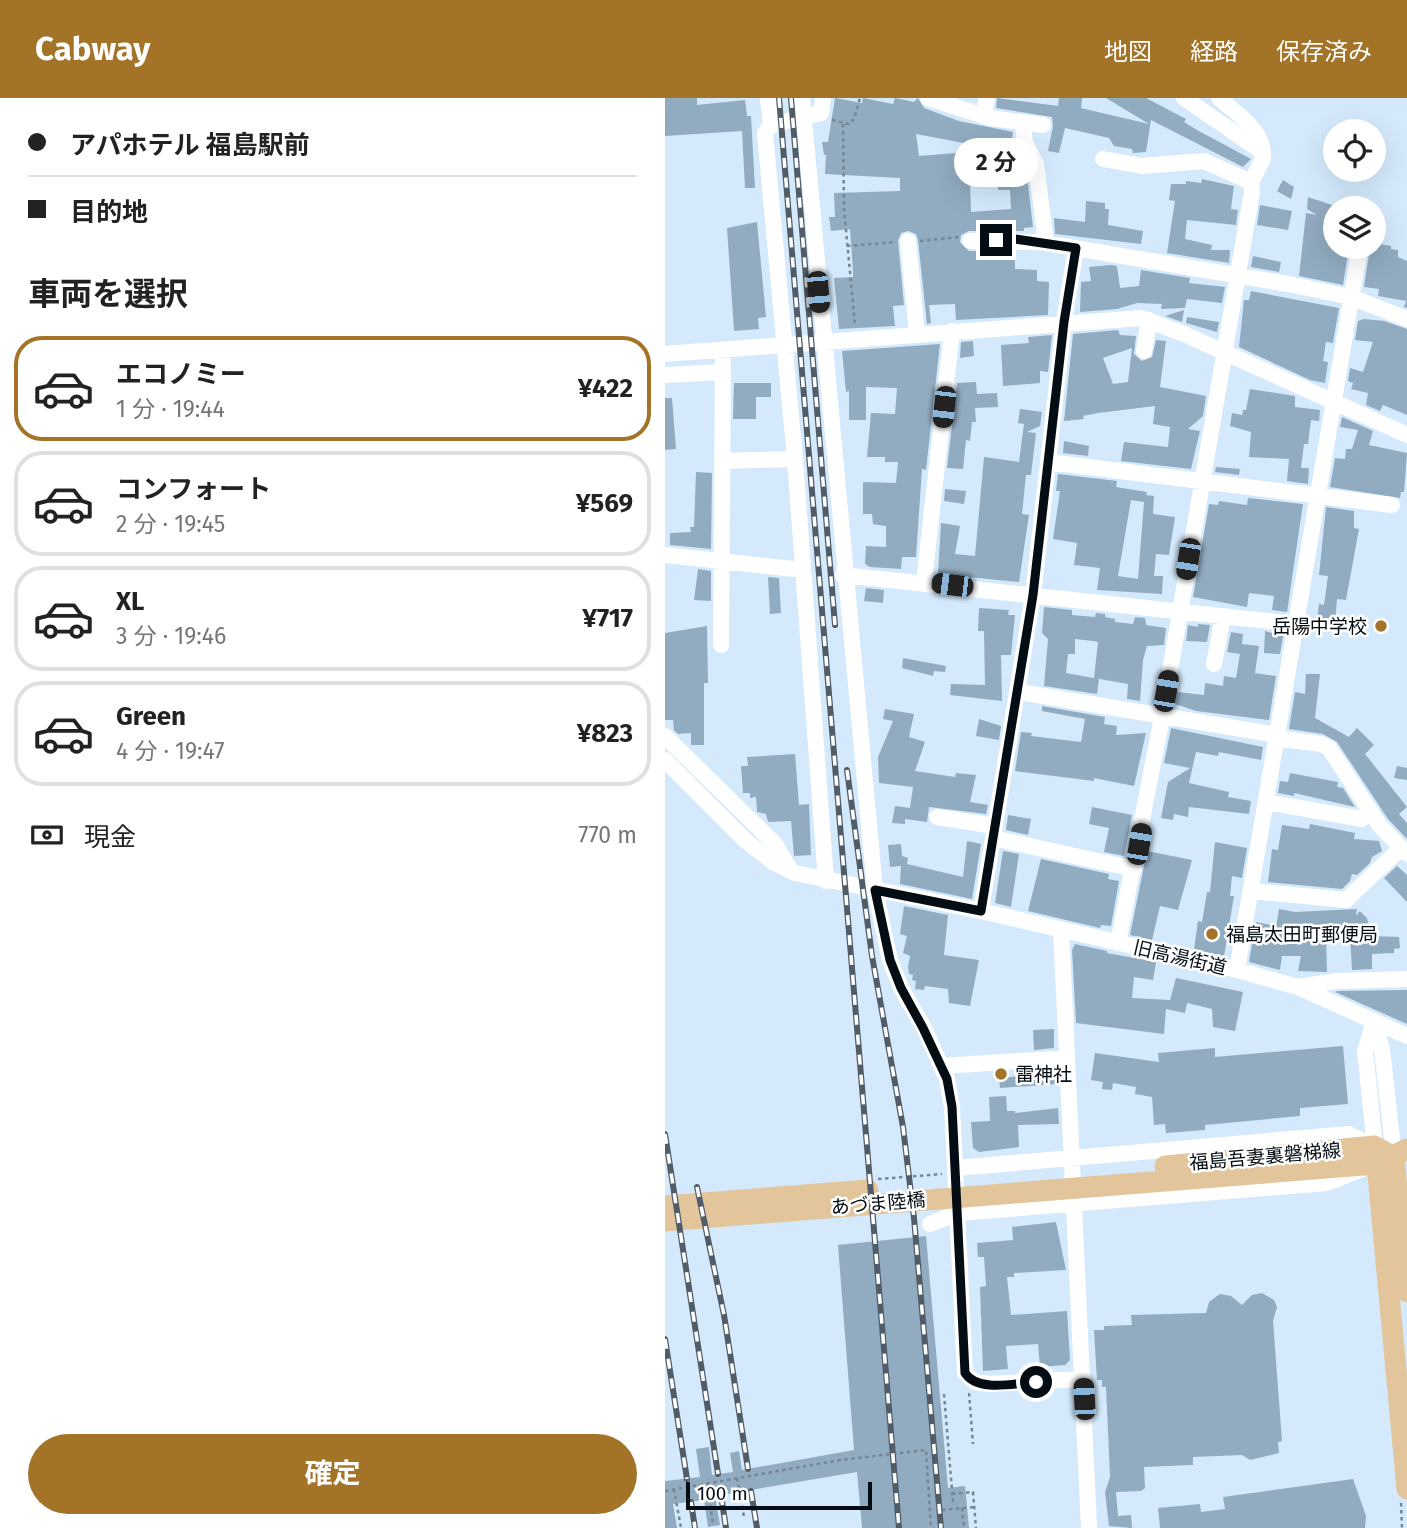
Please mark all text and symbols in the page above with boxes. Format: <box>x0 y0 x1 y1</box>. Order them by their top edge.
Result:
text: Cabway <box>35 29 150 69</box>
text: 地図 <box>1104 38 1152 66</box>
text: 経路 <box>1190 38 1238 66</box>
text: 保存済み <box>1276 38 1372 66</box>
map controls <box>1323 119 1386 259</box>
button: locate <box>1323 119 1386 182</box>
text: アパホテル 福島駅前 <box>70 130 310 161</box>
callout: 2 分 <box>954 138 1038 188</box>
text: 2 分 <box>976 148 1016 176</box>
button: layers <box>1323 196 1386 259</box>
text: 目的地 <box>70 197 148 228</box>
route end <box>980 224 1012 256</box>
car <box>806 270 831 314</box>
text: 車両を選択 <box>28 275 188 313</box>
icon: car <box>32 357 95 420</box>
text: エコノミー <box>116 359 246 390</box>
text: ¥422 <box>578 373 633 404</box>
car <box>932 385 957 429</box>
text: 1 分 · 19:44 <box>116 395 225 423</box>
icon: car <box>32 472 95 535</box>
text: コンフォート <box>116 474 271 505</box>
text: ¥569 <box>576 488 633 519</box>
text: 2 分 · 19:45 <box>116 510 225 538</box>
car <box>1175 537 1202 581</box>
car <box>930 572 975 598</box>
text: XL <box>116 586 144 617</box>
icon: car <box>32 587 95 650</box>
text: ¥717 <box>582 603 633 634</box>
place label: 岳陽中学校 <box>1272 615 1367 638</box>
marker: 岳陽中学校 <box>1373 618 1389 634</box>
text: 3 分 · 19:46 <box>116 622 226 650</box>
car <box>1153 668 1180 714</box>
text: Green <box>116 701 186 732</box>
icon: car <box>32 702 95 765</box>
text: ¥823 <box>577 718 633 749</box>
text: 4 分 · 19:47 <box>116 737 224 765</box>
icon: cash <box>28 816 66 854</box>
text: 770 m <box>578 821 637 849</box>
car <box>1126 821 1153 867</box>
text: 現金 <box>84 822 136 853</box>
place label: 福島太田町郵便局 <box>1226 923 1378 946</box>
marker: 福島太田町郵便局 <box>1204 926 1220 942</box>
street label: 旧高湯街道 <box>1131 936 1229 979</box>
place label: 雷神社 <box>1015 1063 1072 1086</box>
marker: 雷神社 <box>993 1066 1009 1082</box>
street label: 福島吾妻裏磐梯線 <box>1188 1138 1342 1175</box>
street label: あづま陸橋 <box>830 1188 926 1219</box>
route start <box>1020 1366 1052 1398</box>
car <box>1073 1377 1096 1421</box>
button: 確定 <box>28 1434 637 1514</box>
scale bar <box>686 1479 871 1511</box>
text: 100 m <box>697 1482 748 1505</box>

